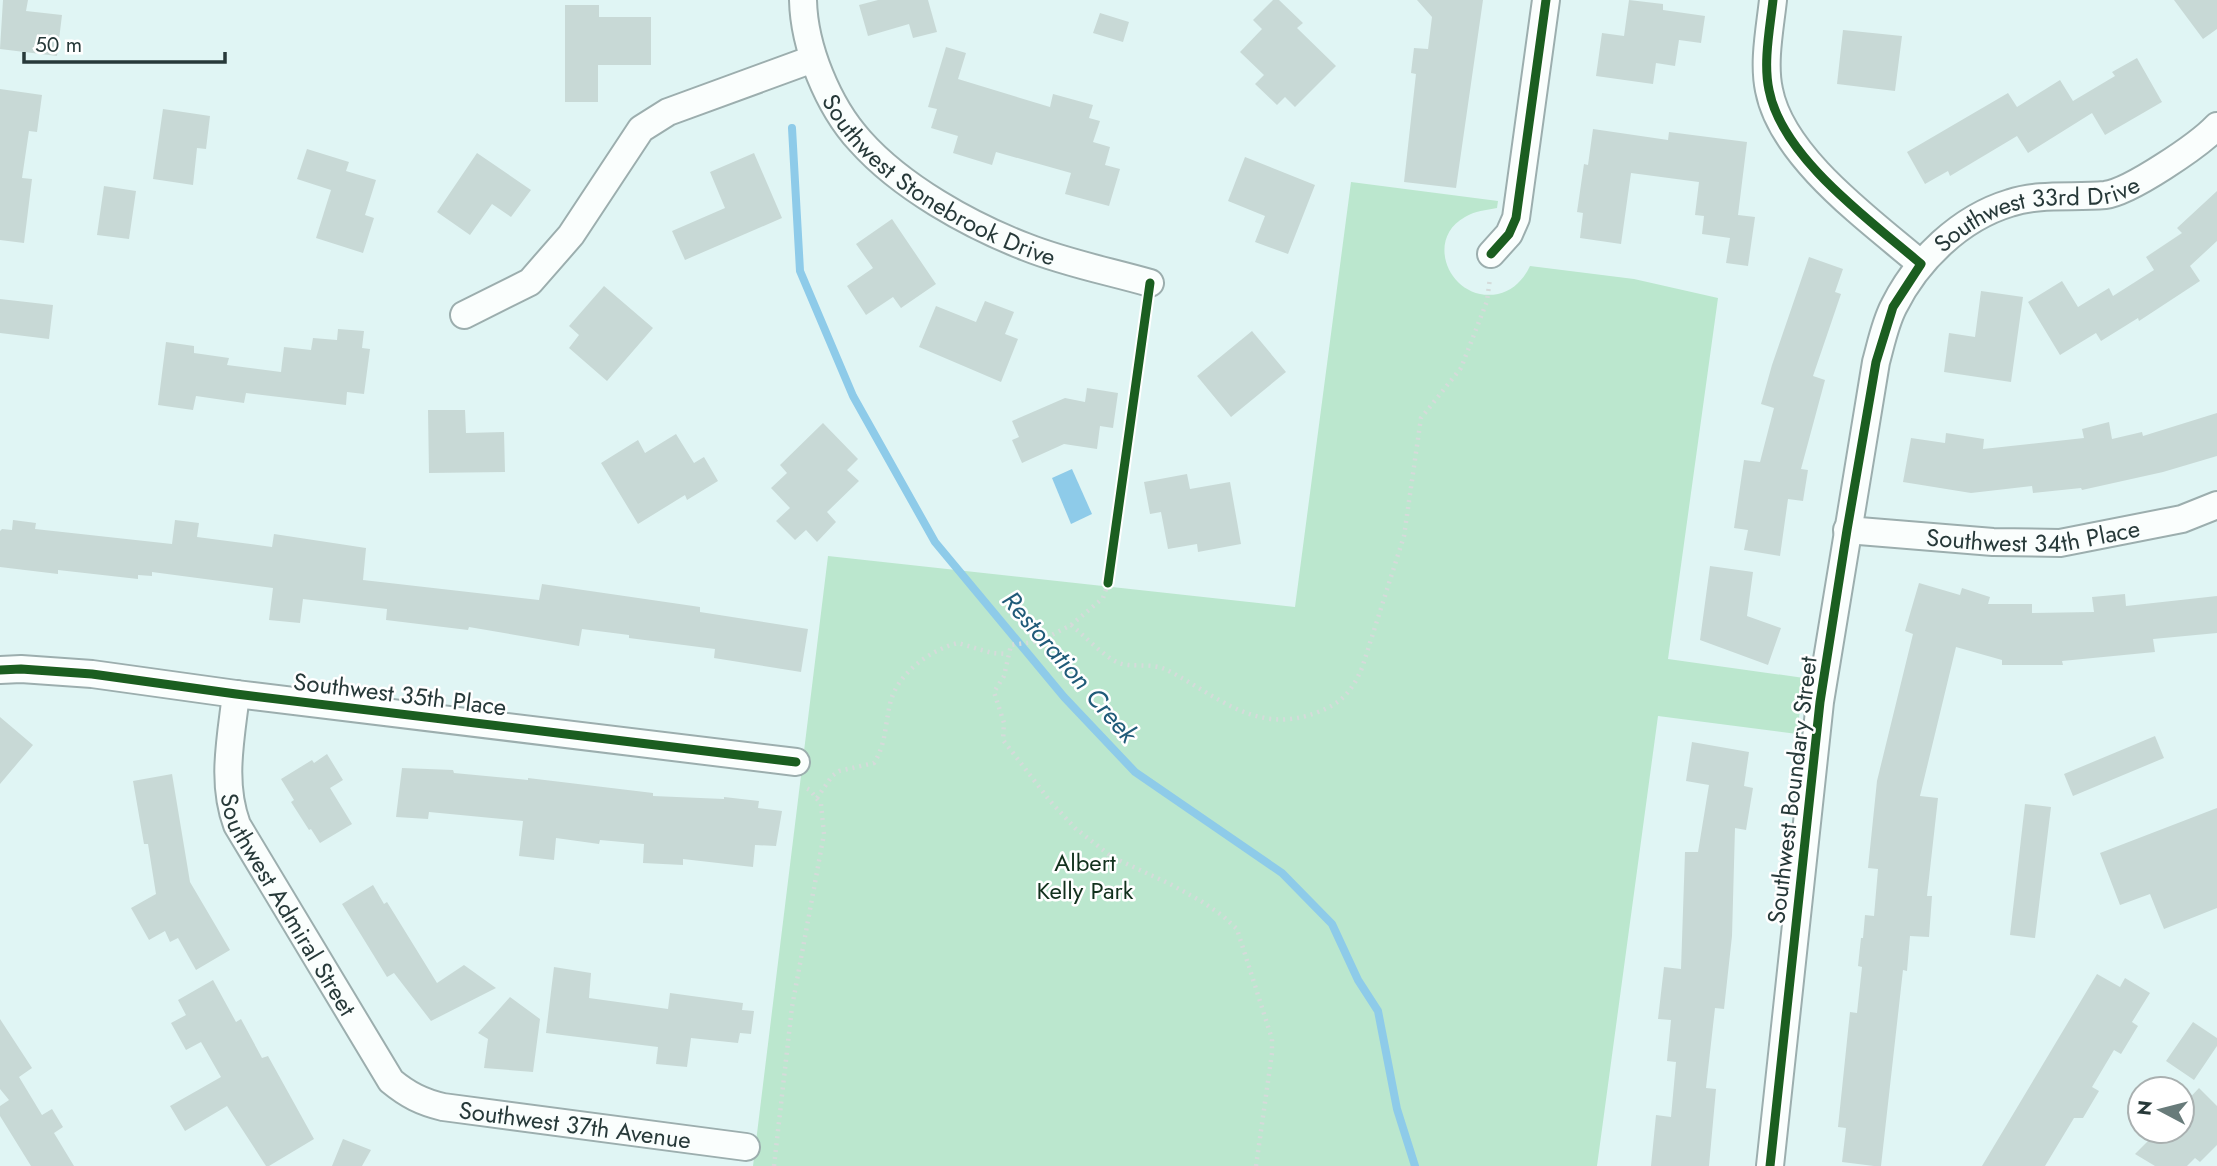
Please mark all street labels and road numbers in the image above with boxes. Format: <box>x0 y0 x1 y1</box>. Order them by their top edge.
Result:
street label: Southwest Stonebrook Drive <box>814 87 1060 274</box>
street label: Southwest 33rd Drive <box>1925 166 2146 260</box>
street label: Southwest 34th Place <box>1925 510 2143 561</box>
street label: Southwest Boundary Street <box>1758 654 1826 926</box>
street label: Southwest 35th Place <box>292 664 508 724</box>
street label: Southwest Admiral Street <box>212 790 365 1023</box>
street label: Southwest 37th Avenue <box>457 1092 693 1157</box>

